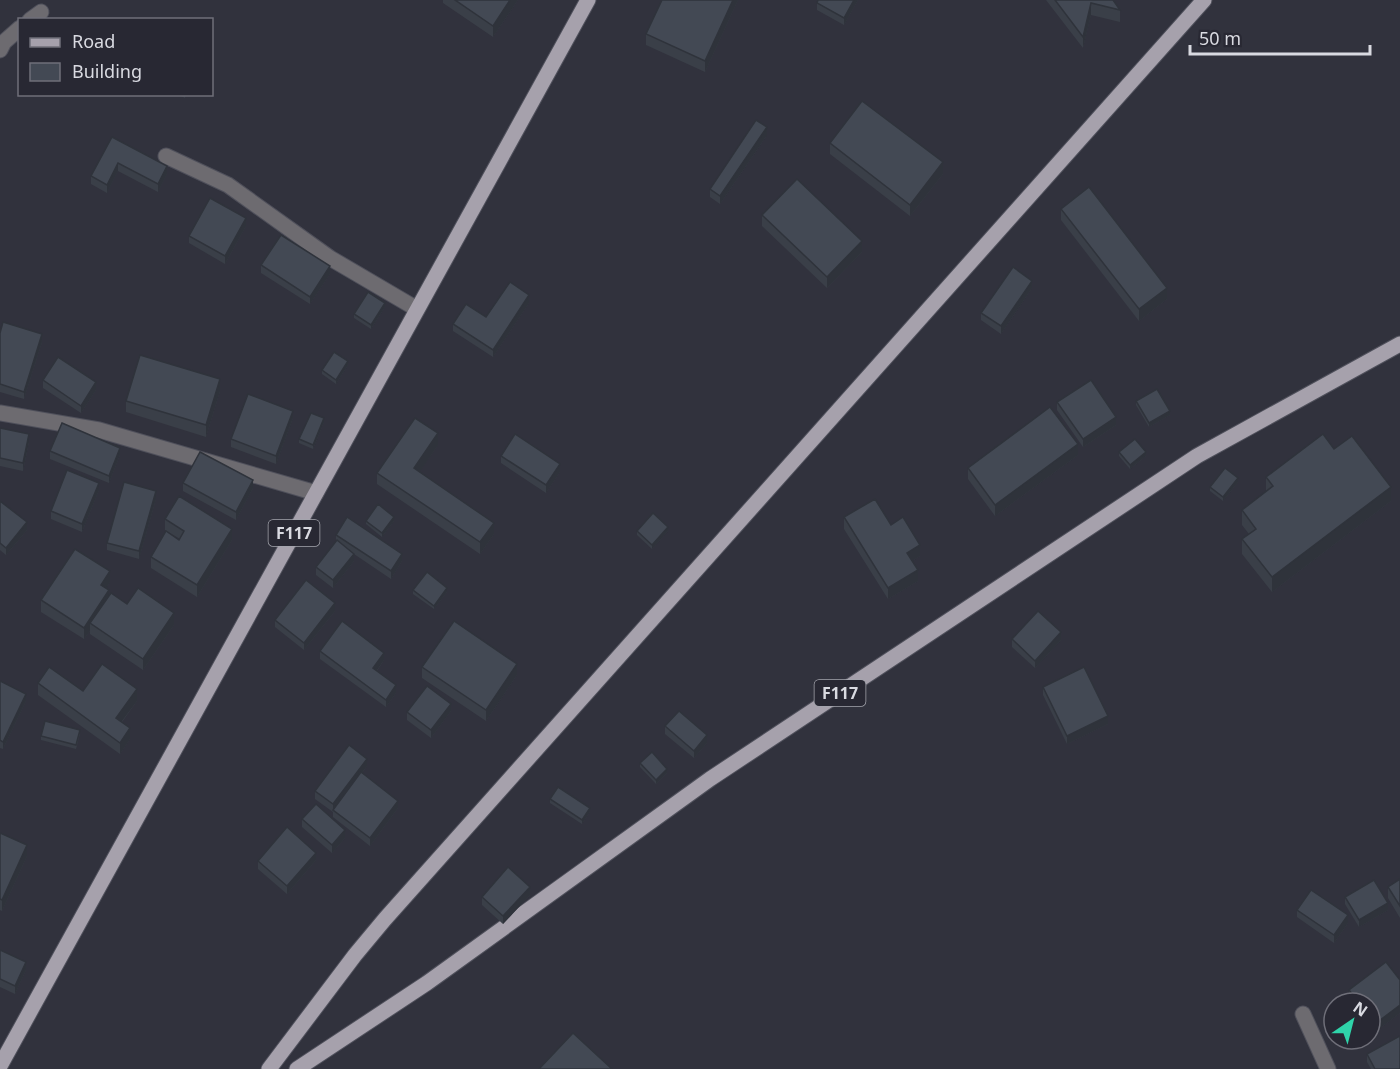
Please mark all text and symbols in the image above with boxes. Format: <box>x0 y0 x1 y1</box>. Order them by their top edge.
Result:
legend <box>18 18 213 96</box>
scale bar <box>1190 18 1370 56</box>
text: 50 m <box>1199 26 1241 50</box>
text: Road <box>72 29 115 53</box>
text: Building <box>72 59 142 83</box>
road number: F117 <box>268 520 320 546</box>
road number: F117 <box>814 680 866 706</box>
north arrow <box>1322 991 1382 1051</box>
text: N <box>1349 996 1372 1021</box>

